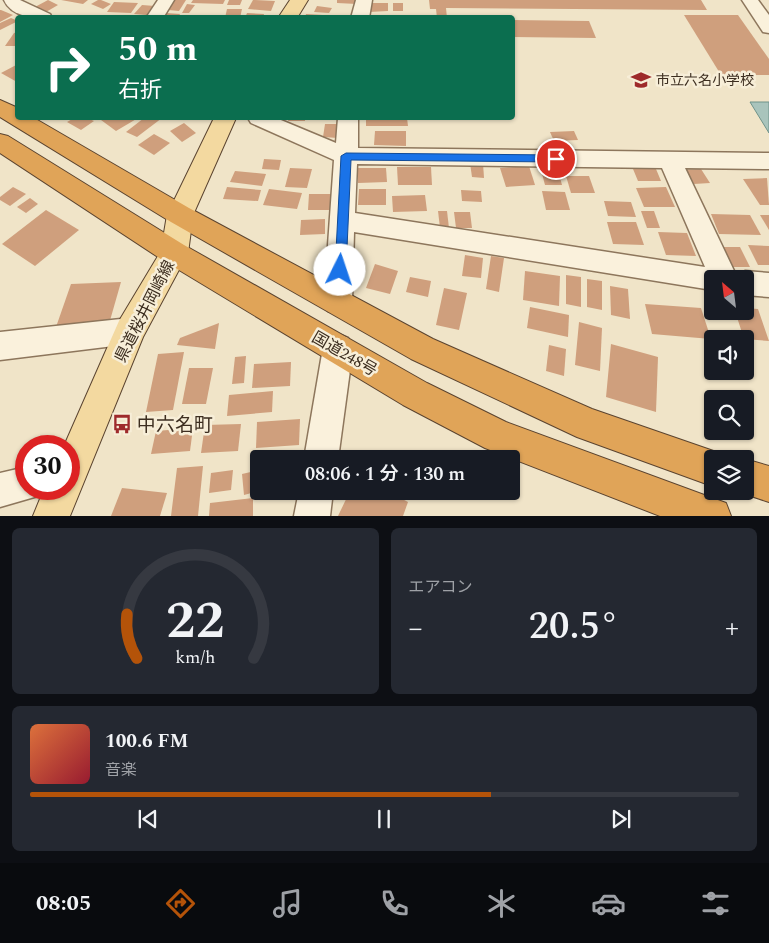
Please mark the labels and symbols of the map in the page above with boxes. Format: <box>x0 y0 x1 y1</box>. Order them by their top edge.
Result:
school or university icon: 市立六名小学校 <box>630 69 652 91</box>
place label: 市立六名小学校 <box>656 70 754 91</box>
pin <box>535 138 577 180</box>
position arrow <box>313 243 365 295</box>
street label: 県道桜井岡崎線 <box>109 256 181 367</box>
north arrow <box>704 270 754 320</box>
street label: 国道248号 <box>307 325 382 382</box>
place label: 中六名町 <box>137 411 213 440</box>
bus stop icon: 中六名町 <box>111 413 133 435</box>
speed limit sign: 30 <box>15 435 80 500</box>

